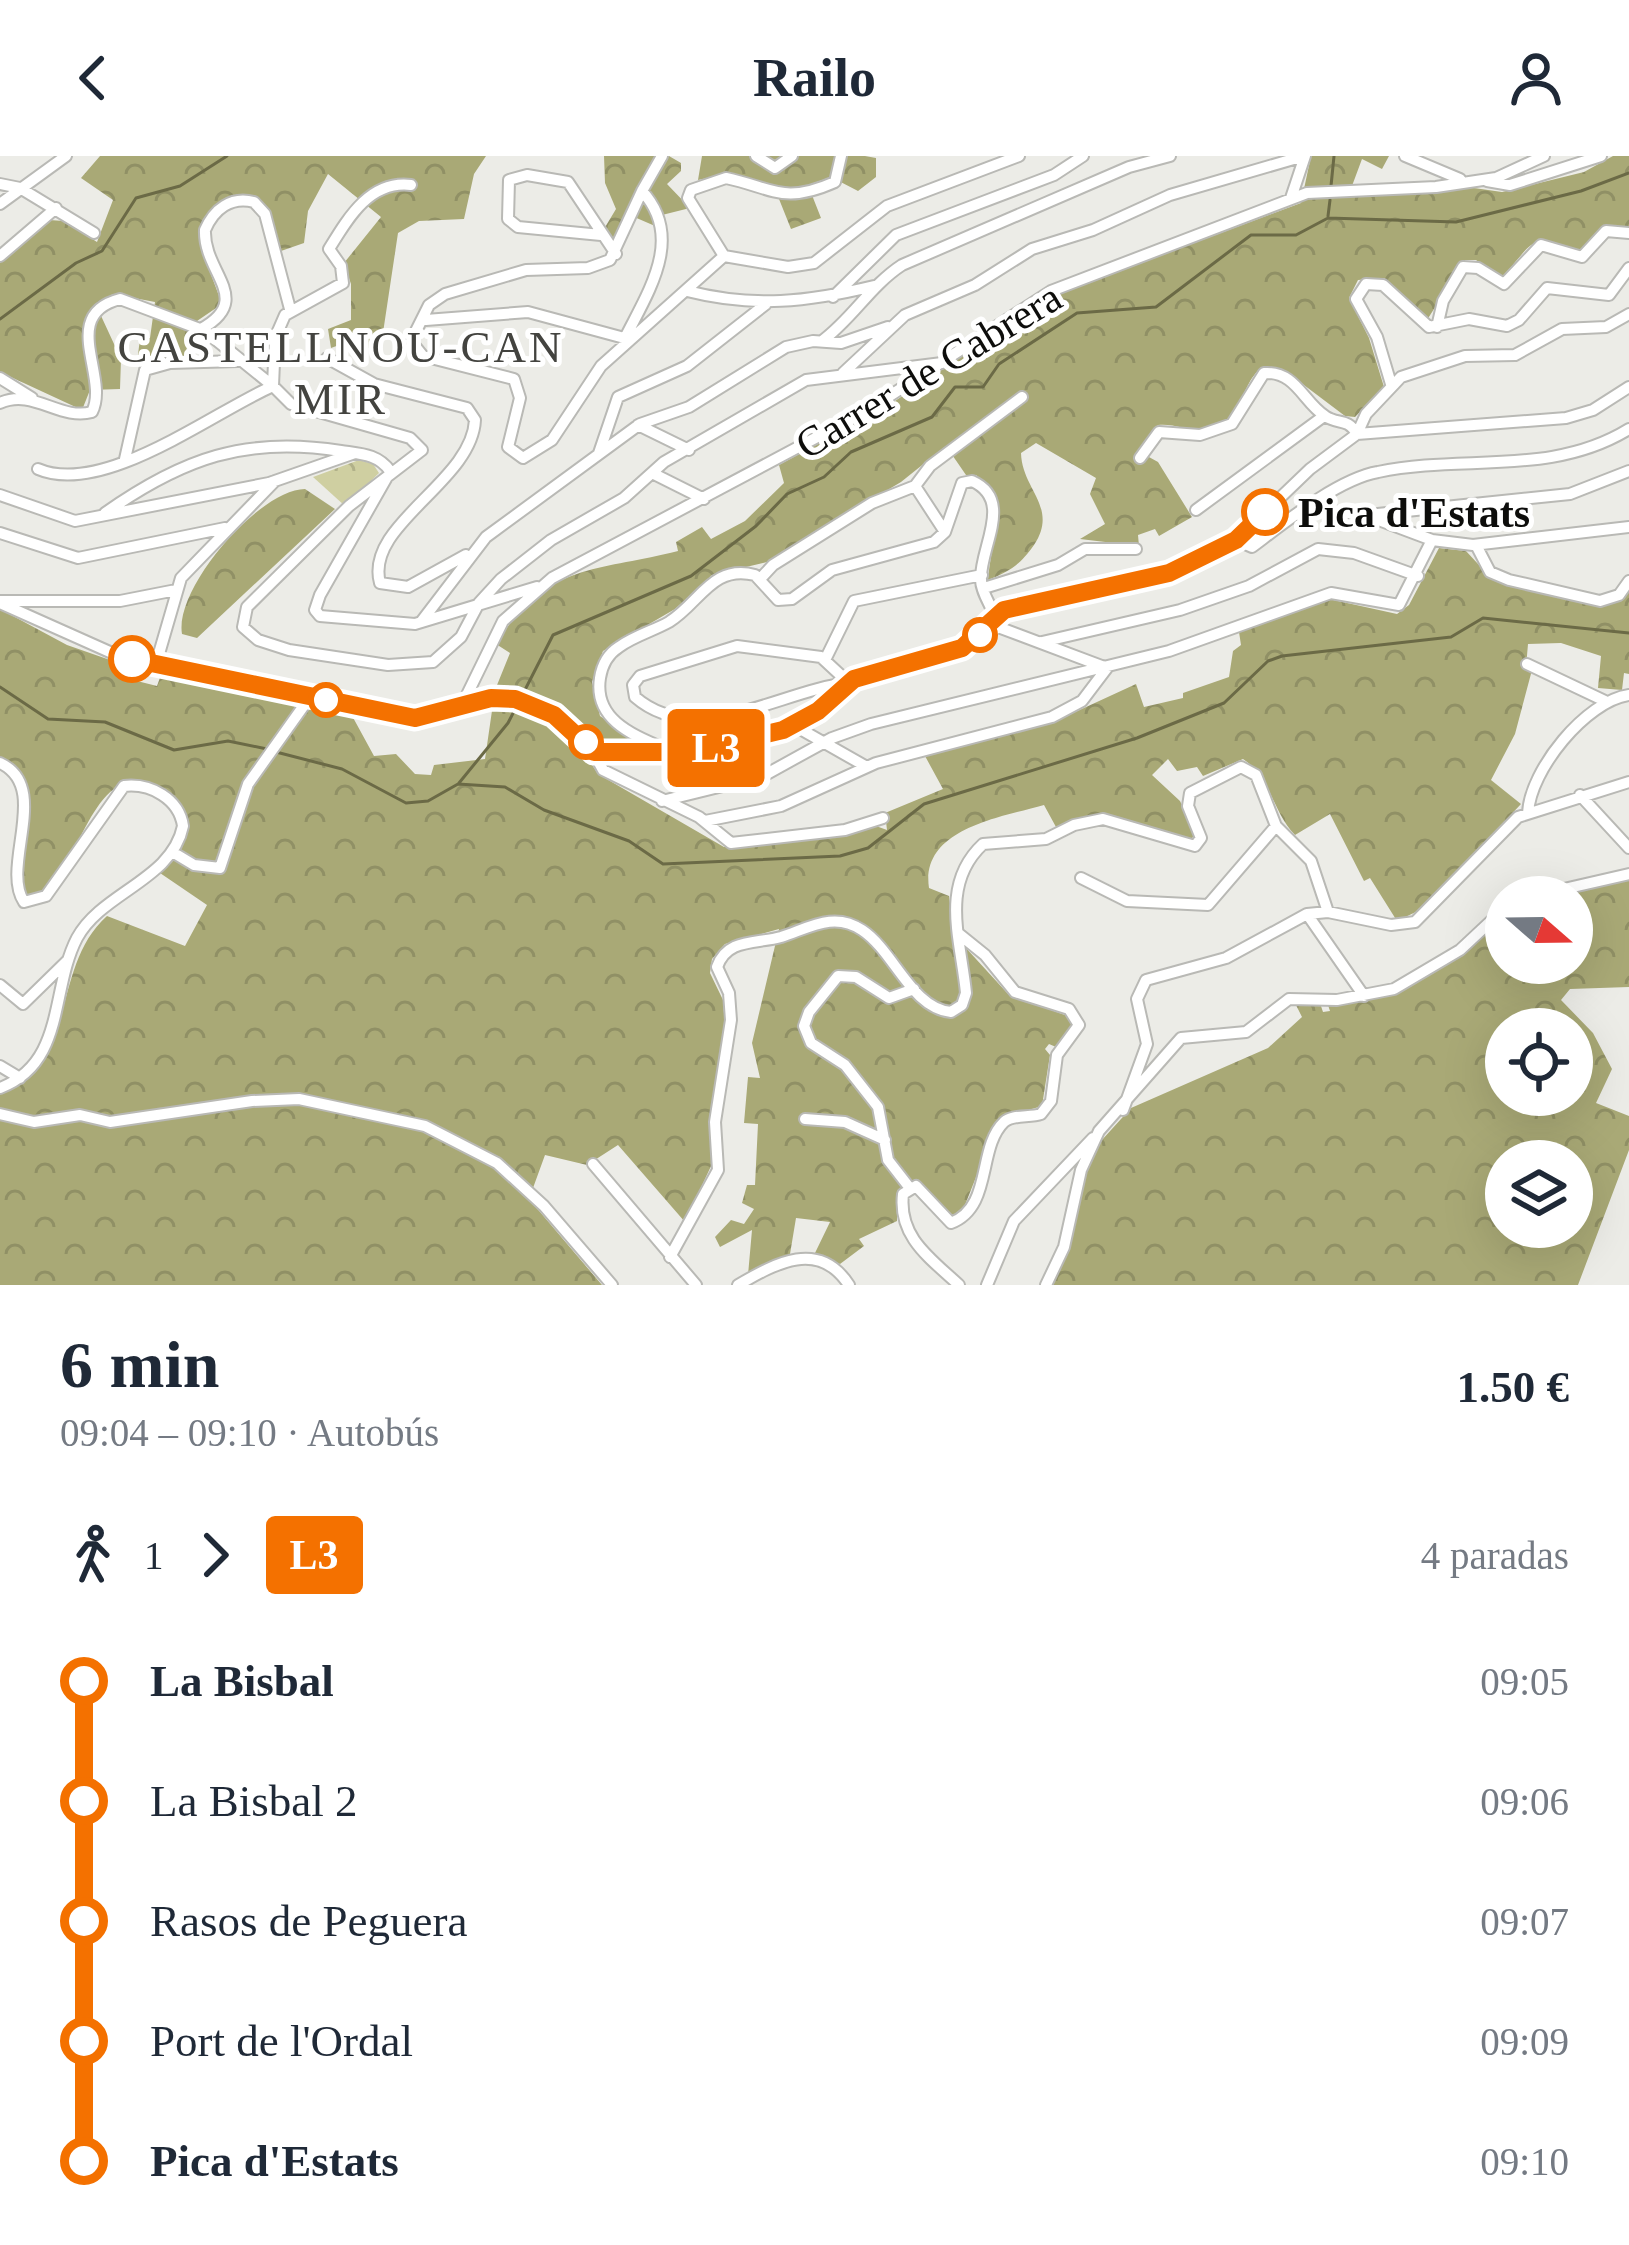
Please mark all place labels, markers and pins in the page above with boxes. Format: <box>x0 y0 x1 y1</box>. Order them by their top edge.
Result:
marker: Pica d'Estats <box>1243 490 1287 534</box>
place label: Pica d'Estats <box>1298 490 1530 536</box>
unlabelled marker <box>964 619 996 651</box>
unlabelled marker <box>110 637 154 681</box>
unlabelled marker <box>310 684 342 716</box>
unlabelled marker <box>570 726 602 758</box>

